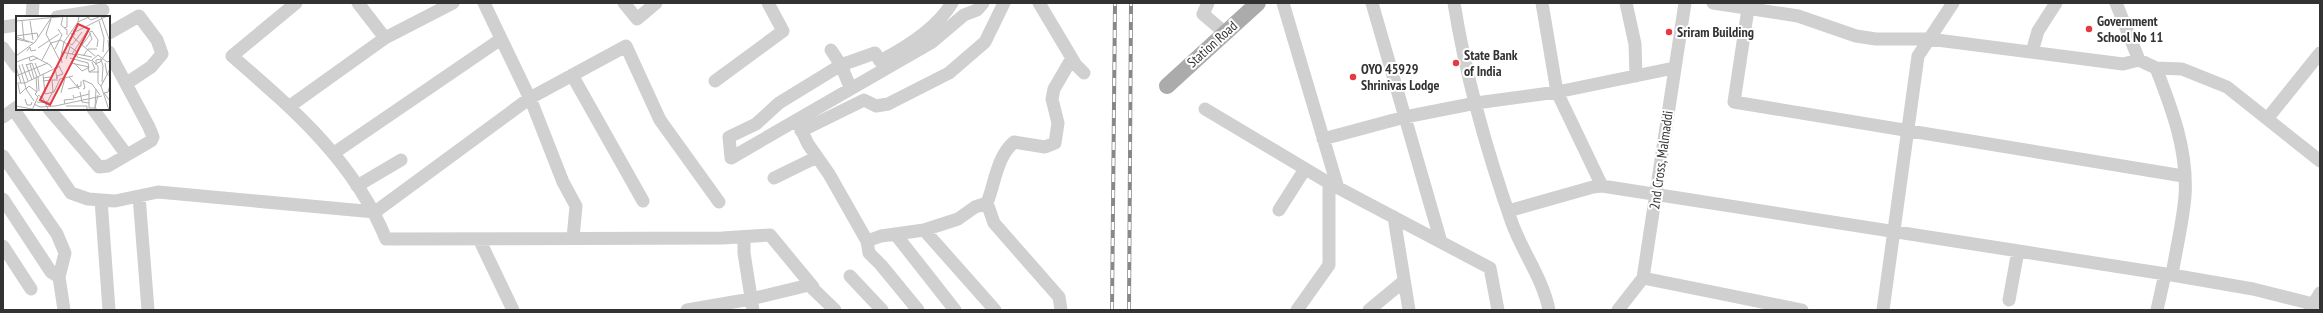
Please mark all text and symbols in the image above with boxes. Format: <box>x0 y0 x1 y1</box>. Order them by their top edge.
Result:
place label: Government School No 11 <box>2097 12 2163 46</box>
inset map <box>16 16 110 110</box>
street label: Station Road <box>1183 17 1241 71</box>
place label: Sriram Building <box>1677 23 1754 41</box>
marker: Government School No 11 <box>2084 24 2094 34</box>
marker: Sriram Building <box>1664 27 1674 37</box>
place label: State Bank of India <box>1464 46 1518 80</box>
marker: State Bank of India <box>1451 58 1461 68</box>
place label: OYO 45929 Shrinivas Lodge <box>1361 60 1439 94</box>
marker: OYO 45929 Shrinivas Lodge <box>1348 72 1358 82</box>
street label: 2nd Cross, Malmaddi <box>1645 110 1677 210</box>

